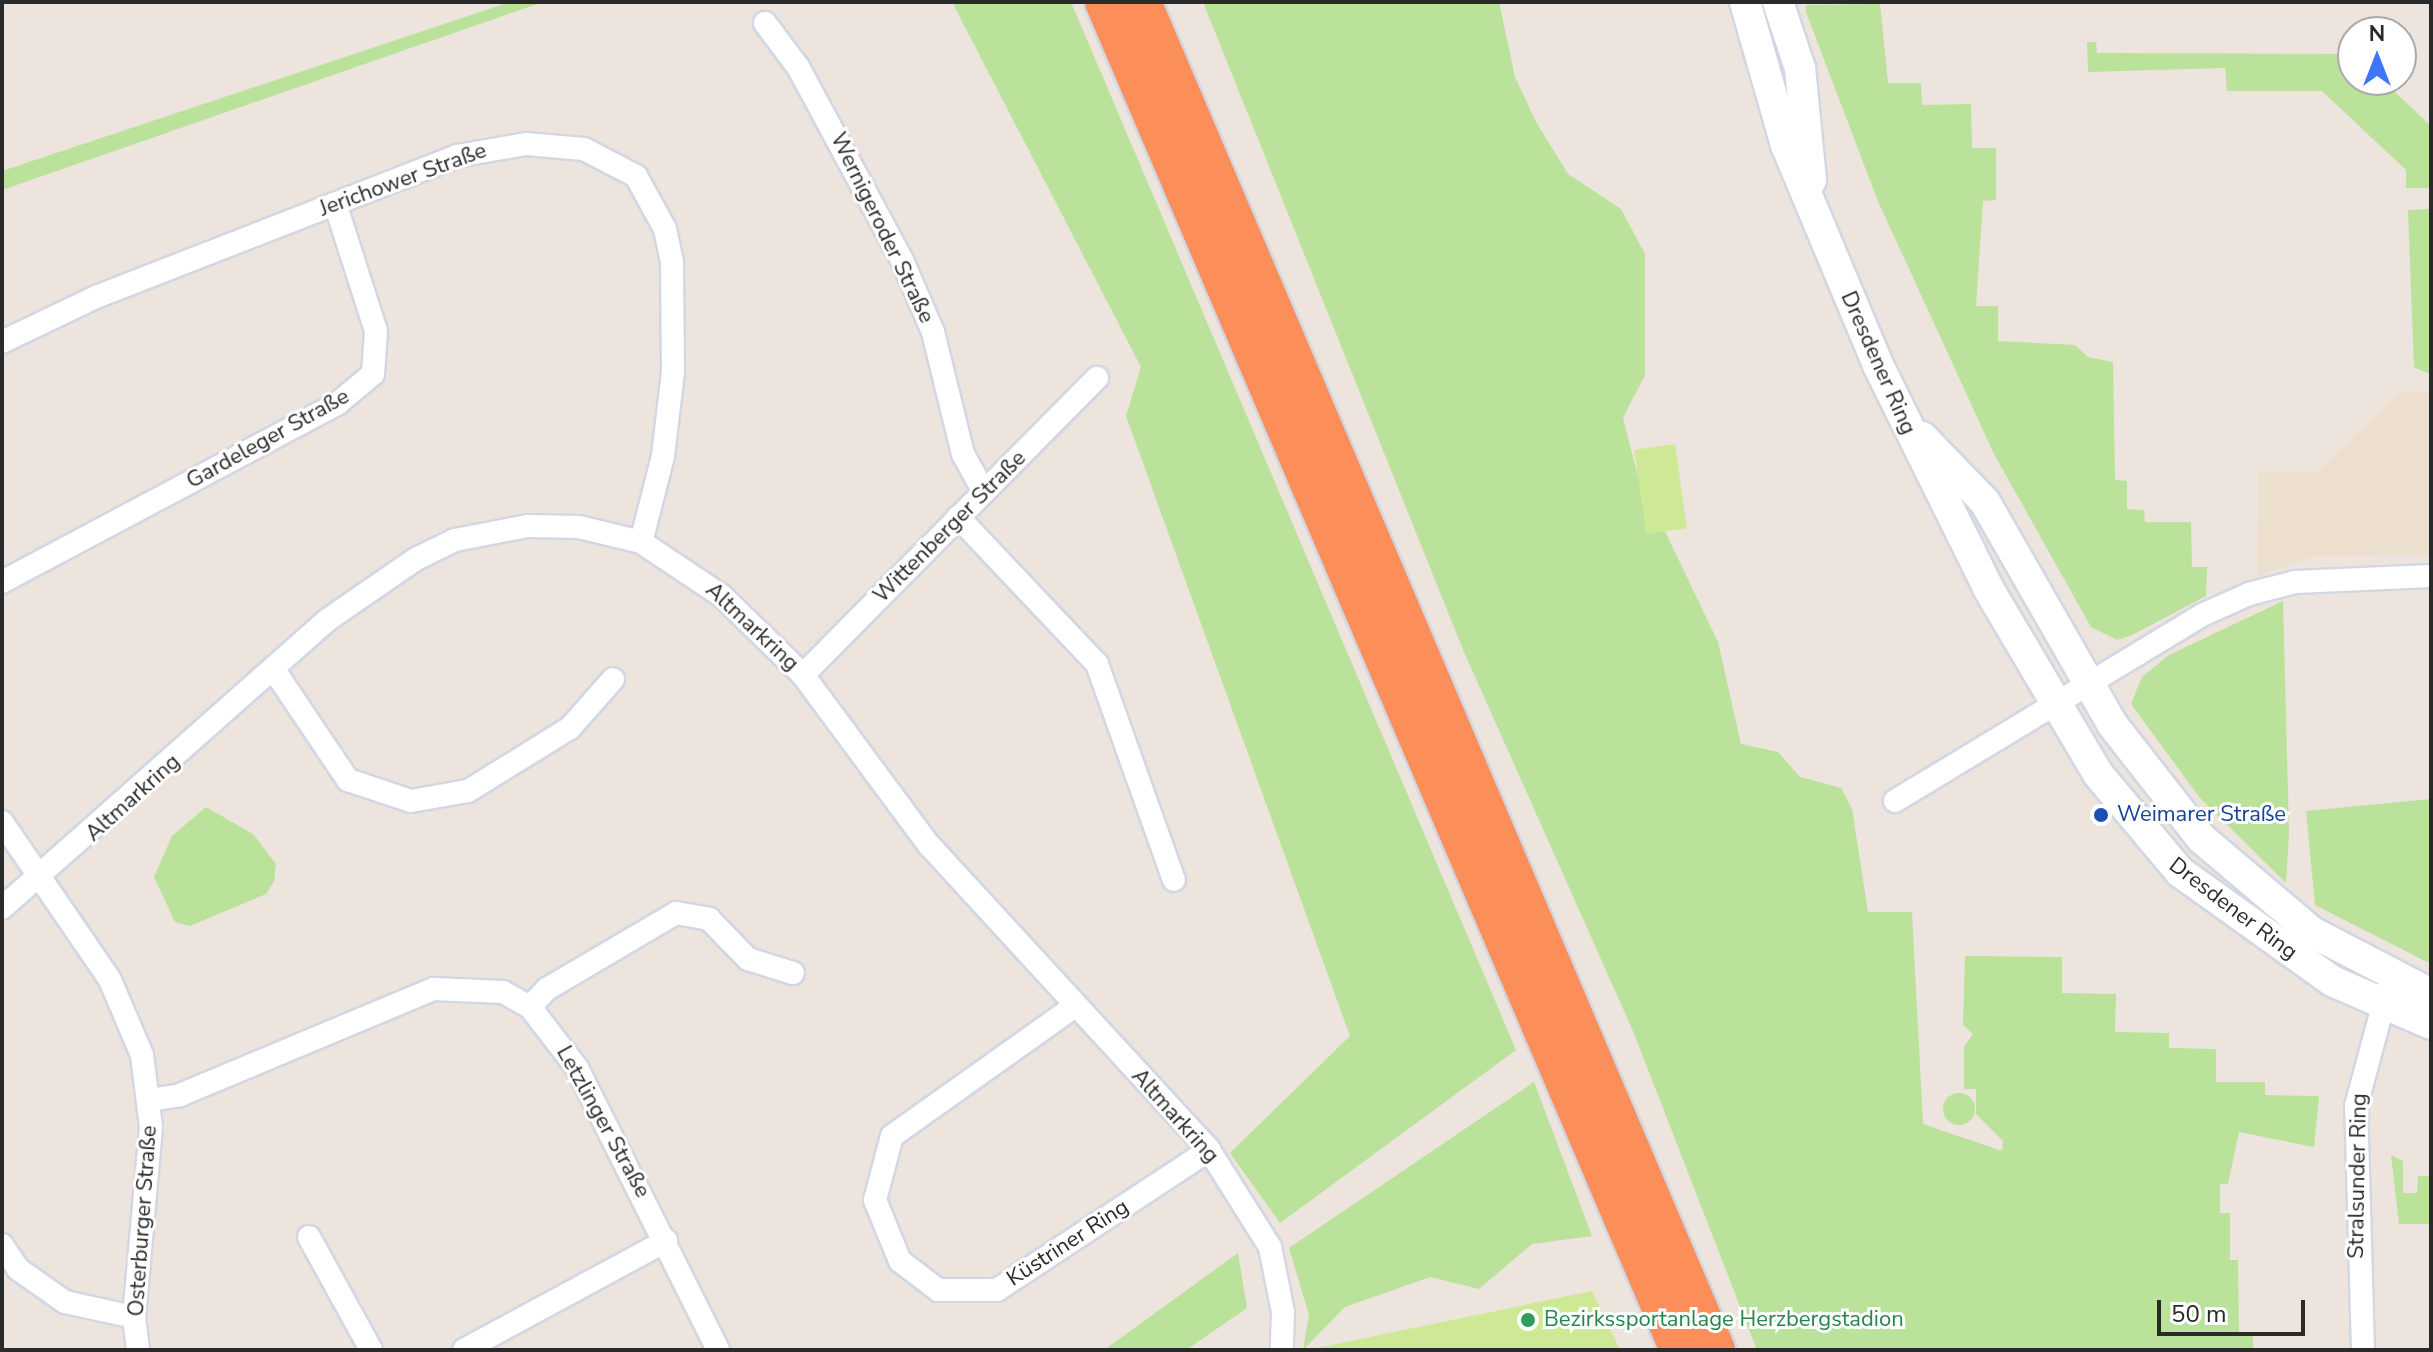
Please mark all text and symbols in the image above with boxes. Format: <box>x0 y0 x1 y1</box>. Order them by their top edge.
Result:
north arrow <box>2337 16 2417 96</box>
text: N <box>2369 19 2385 49</box>
street label: Wernigeroder Straße <box>824 128 940 328</box>
street label: Jerichower Straße <box>316 138 490 222</box>
street label: Dresdener Ring <box>1835 287 1921 439</box>
street label: Gardeleger Straße <box>182 383 354 495</box>
street label: Wittenberger Straße <box>868 445 1032 609</box>
street label: Altmarkring <box>700 577 804 677</box>
street label: Altmarkring <box>80 749 186 847</box>
place label: Weimarer Straße <box>2117 802 2286 828</box>
marker: Weimarer Straße <box>2092 806 2110 824</box>
street label: Dresdener Ring <box>2164 852 2302 966</box>
street label: Letzlinger Straße <box>550 1041 656 1203</box>
street label: Altmarkring <box>1126 1063 1224 1169</box>
street label: Stralsunder Ring <box>2343 1093 2373 1259</box>
street label: Osterburger Straße <box>123 1125 163 1317</box>
street label: Küstriner Ring <box>1002 1194 1134 1292</box>
scale bar <box>2161 1284 2309 1334</box>
text: 50 m <box>2171 1298 2227 1330</box>
place label: Bezirkssportanlage Herzbergstadion <box>1544 1307 1904 1333</box>
marker: Bezirkssportanlage Herzbergstadion <box>1519 1311 1537 1329</box>

